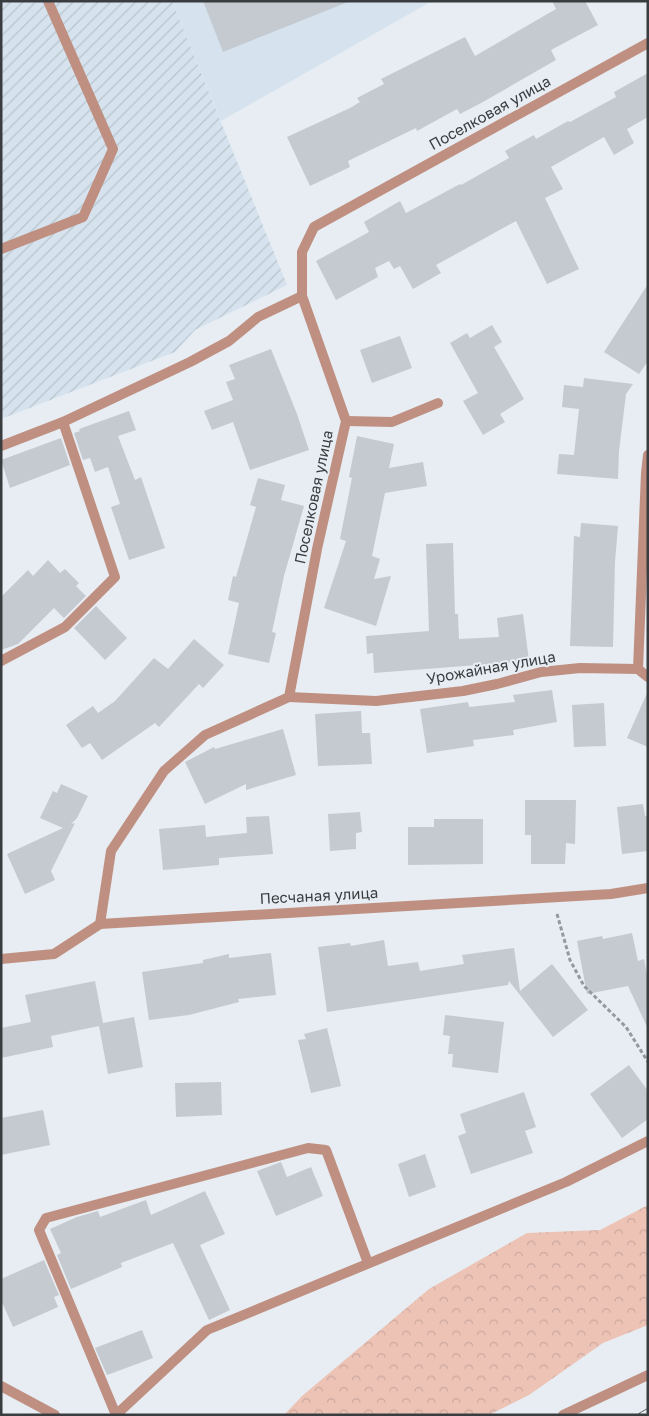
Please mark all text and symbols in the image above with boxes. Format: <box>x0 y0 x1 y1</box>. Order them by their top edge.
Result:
street label: Поселковая улица <box>426 71 553 153</box>
street label: Поселковая улица <box>290 428 336 565</box>
street label: Урожайная улица <box>425 647 557 687</box>
street label: Песчаная улица <box>259 883 379 907</box>

